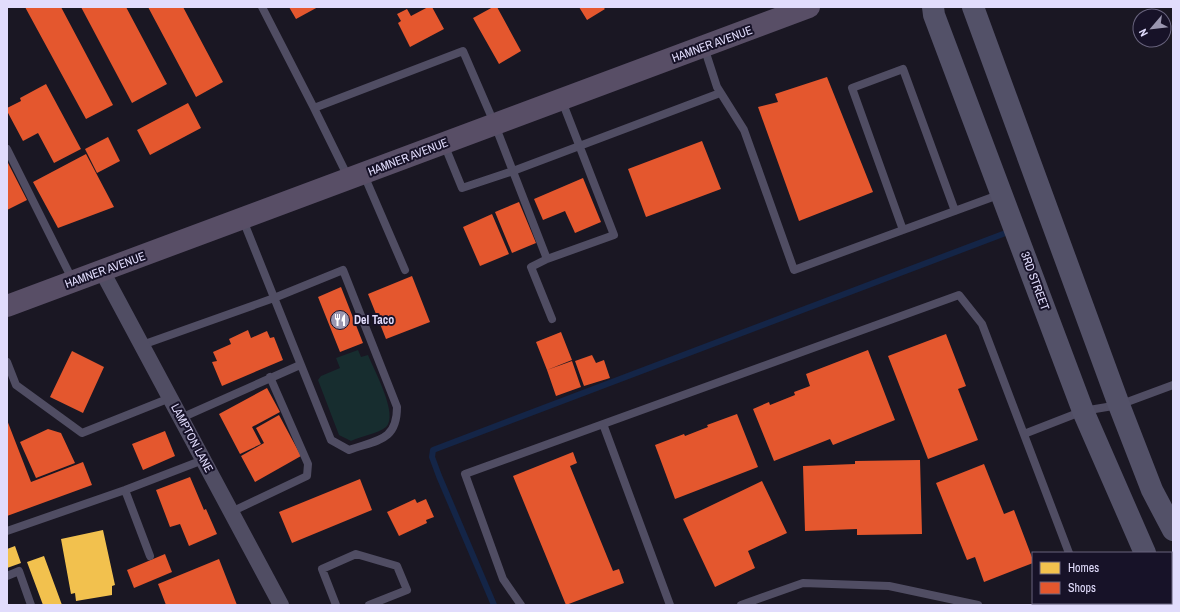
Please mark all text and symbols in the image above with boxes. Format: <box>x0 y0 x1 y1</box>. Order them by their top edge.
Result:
north arrow <box>1132 8 1172 48</box>
street label: HAMNER AVENUE <box>670 22 754 66</box>
text: N <box>1135 27 1151 39</box>
street label: HAMNER AVENUE <box>366 134 450 180</box>
street label: HAMNER AVENUE <box>63 248 147 292</box>
street label: 3RD STREET <box>1017 249 1053 313</box>
restaurant icon: Del Taco <box>329 309 351 331</box>
place label: Del Taco <box>354 312 394 328</box>
street label: LAMPTON LANE <box>167 401 217 475</box>
legend <box>1032 552 1172 604</box>
text: Homes <box>1068 560 1099 576</box>
text: Shops <box>1068 580 1096 596</box>

